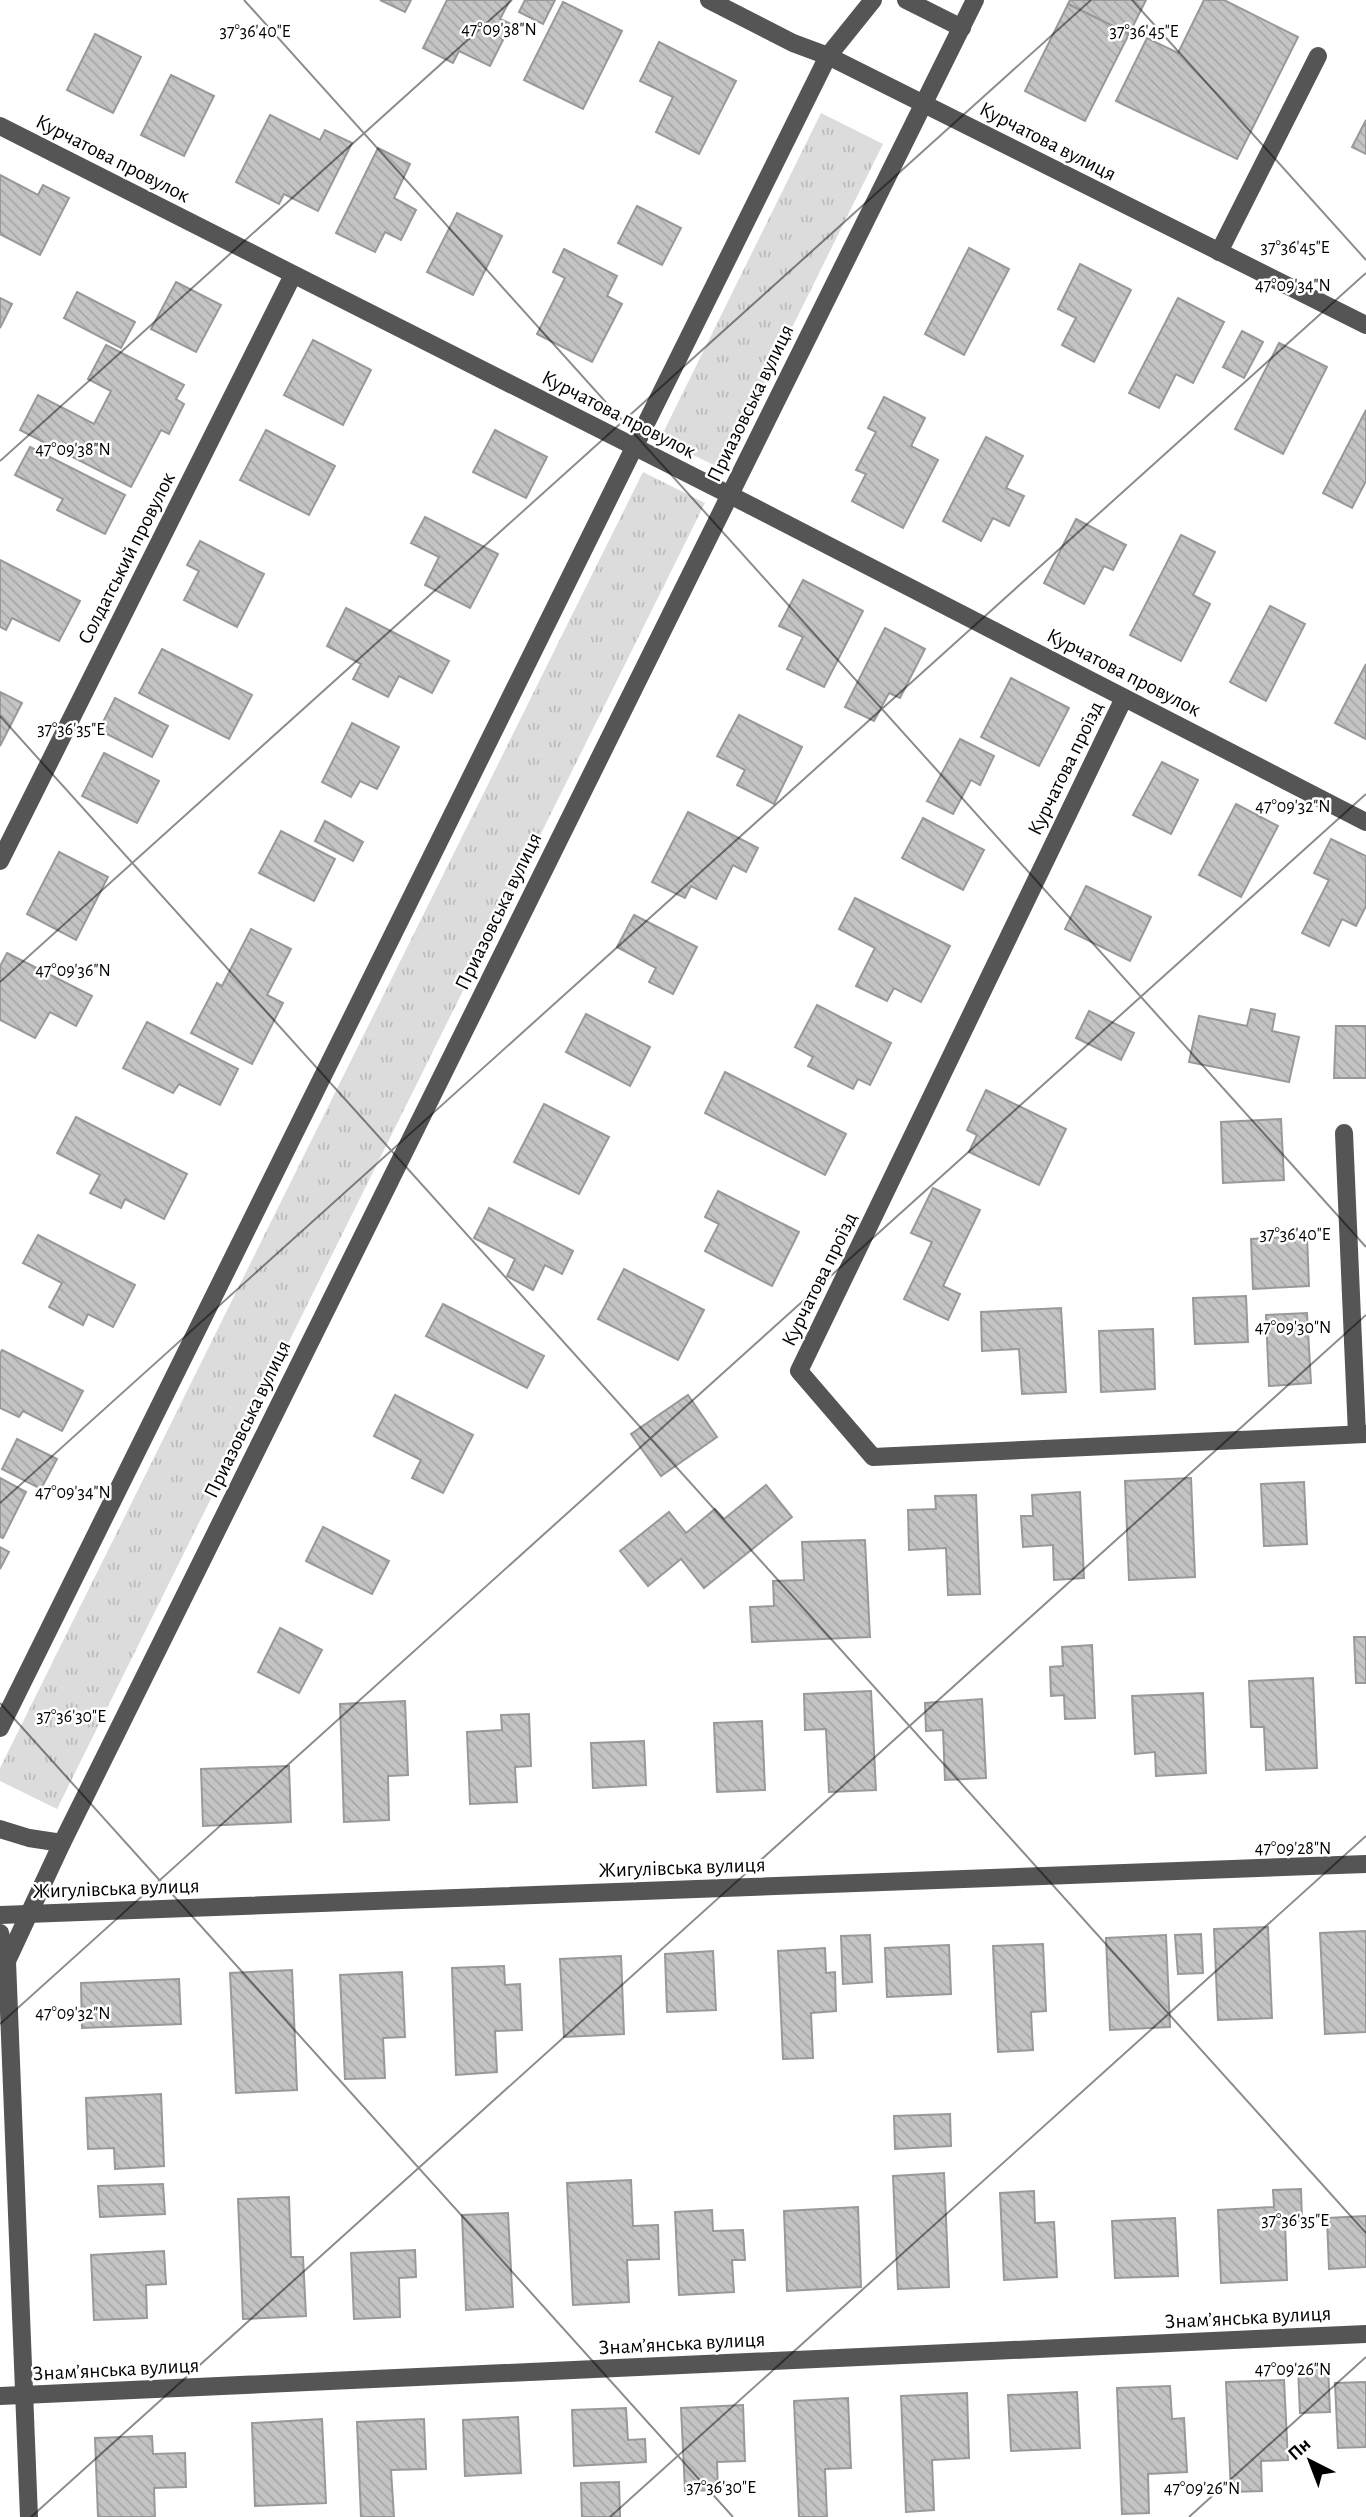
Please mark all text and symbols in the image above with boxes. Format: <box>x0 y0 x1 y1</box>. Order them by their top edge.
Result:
text: 47°09'38"N <box>461 21 537 39</box>
text: 37°36'40"E <box>220 23 291 41</box>
text: 37°36'45"E <box>1110 23 1179 41</box>
street label: Курчатова вулиця <box>976 98 1119 185</box>
street label: Курчатова провулок <box>32 111 193 206</box>
text: 37°36'45"E <box>1261 239 1330 257</box>
text: 47°09'34"N <box>1255 277 1331 295</box>
street label: Приазовська вулиця <box>703 321 798 485</box>
street label: Курчатова провулок <box>538 367 699 462</box>
text: 47°09'38"N <box>35 441 111 459</box>
street label: Солдатський провулок <box>74 469 179 648</box>
street label: Курчатова провулок <box>1043 625 1204 720</box>
street label: Курчатова проїзд <box>1024 698 1107 838</box>
text: 37°36'35"E <box>37 721 105 739</box>
text: 47°09'32"N <box>1255 798 1331 816</box>
street label: Приазовська вулиця <box>451 829 546 993</box>
text: 47°09'36"N <box>35 962 111 980</box>
street label: Курчатова проїзд <box>778 1209 861 1349</box>
text: 37°36'40"E <box>1260 1226 1331 1244</box>
text: 47°09'30"N <box>1255 1319 1331 1337</box>
street label: Приазовська вулиця <box>200 1337 295 1501</box>
text: 47°09'34"N <box>35 1484 111 1502</box>
text: 37°36'30"E <box>36 1708 106 1726</box>
text: 47°09'28"N <box>1255 1840 1331 1858</box>
street label: Жигулівська вулиця <box>598 1854 766 1881</box>
street label: Жигулівська вулиця <box>32 1875 200 1902</box>
text: 47°09'32"N <box>35 2005 111 2023</box>
text: 37°36'35"E <box>1261 2212 1329 2230</box>
street label: Знам’янська вулиця <box>1164 2303 1332 2332</box>
street label: Знам’янська вулиця <box>598 2329 766 2358</box>
street label: Знам’янська вулиця <box>32 2355 200 2384</box>
text: 47°09'26"N <box>1255 2361 1331 2379</box>
north arrow <box>1275 2426 1345 2496</box>
text: Пн <box>1285 2435 1315 2464</box>
text: 37°36'30"E <box>686 2479 756 2497</box>
text: 47°09'26"N <box>1164 2480 1240 2498</box>

